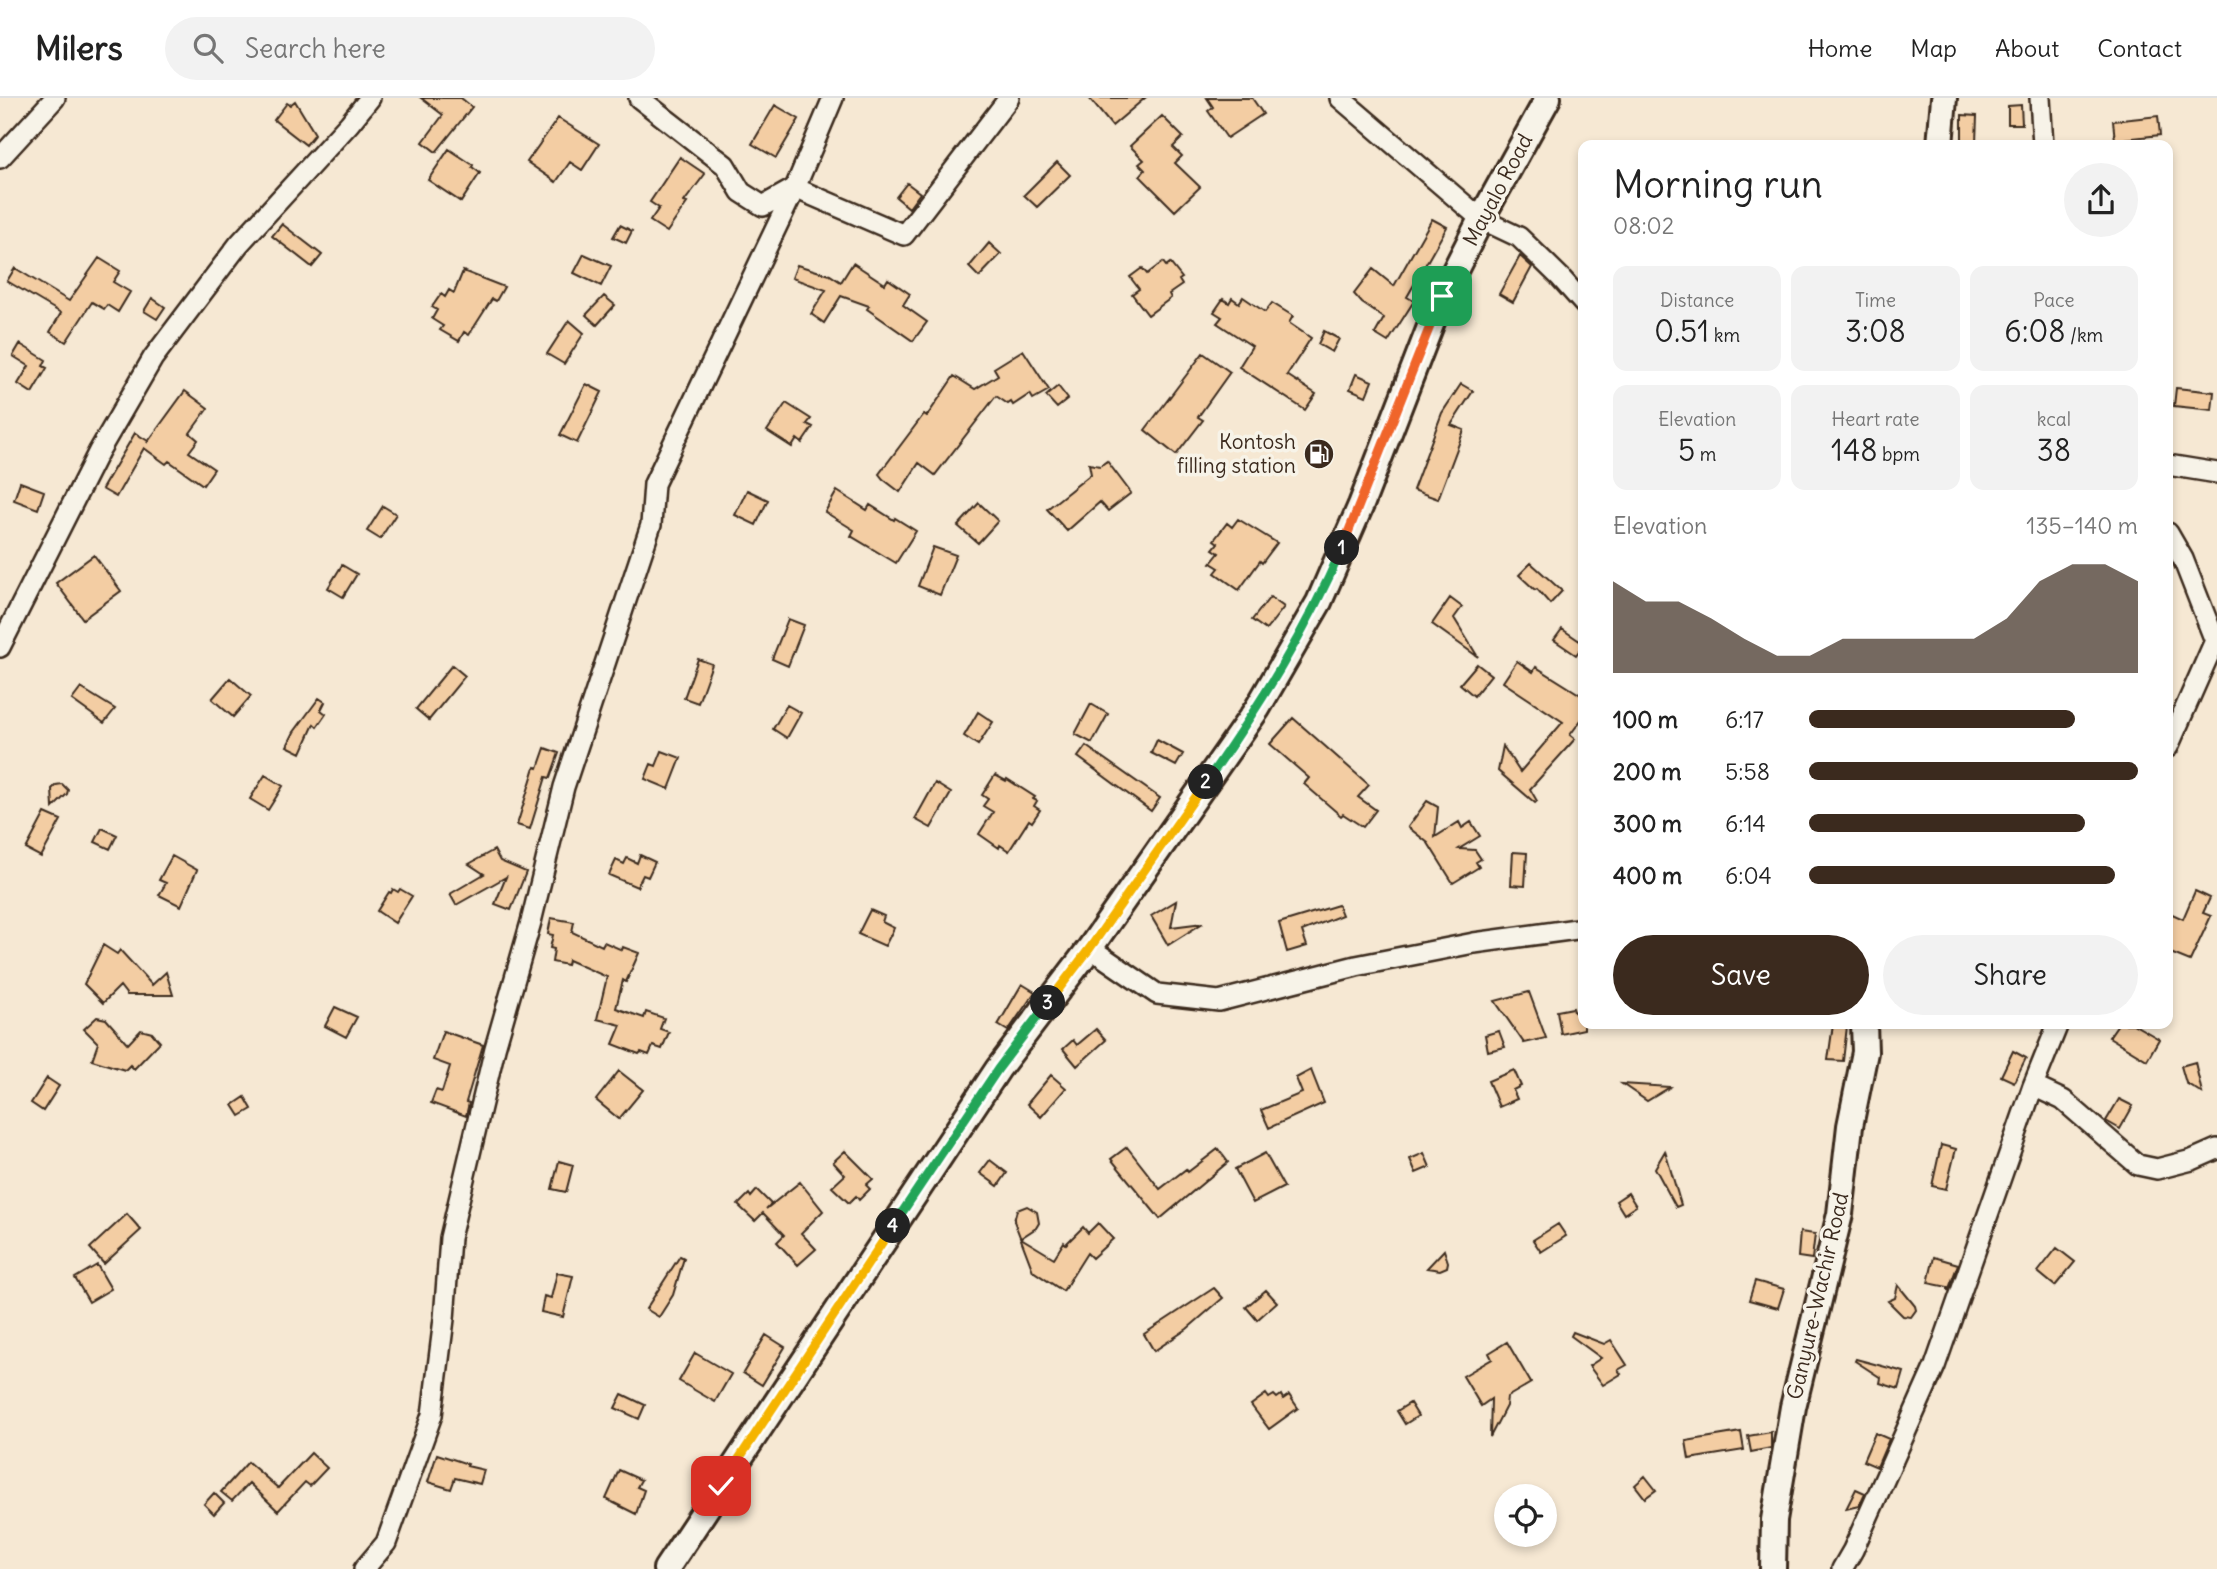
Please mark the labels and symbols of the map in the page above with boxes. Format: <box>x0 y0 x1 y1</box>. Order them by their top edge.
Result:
street label: Mayalo Road <box>1457 129 1538 251</box>
pin <box>1412 266 1472 326</box>
place label: Kontosh filling station <box>1177 428 1296 479</box>
fuel station icon: Kontosh filling station <box>1302 437 1336 471</box>
pin: 1 <box>1324 531 1360 566</box>
pin: 2 <box>1188 764 1224 800</box>
pin: 3 <box>1030 986 1066 1020</box>
street label: Ganyure-Wachir Road <box>1781 1190 1854 1402</box>
pin: 4 <box>876 1208 910 1244</box>
pin <box>691 1456 751 1516</box>

